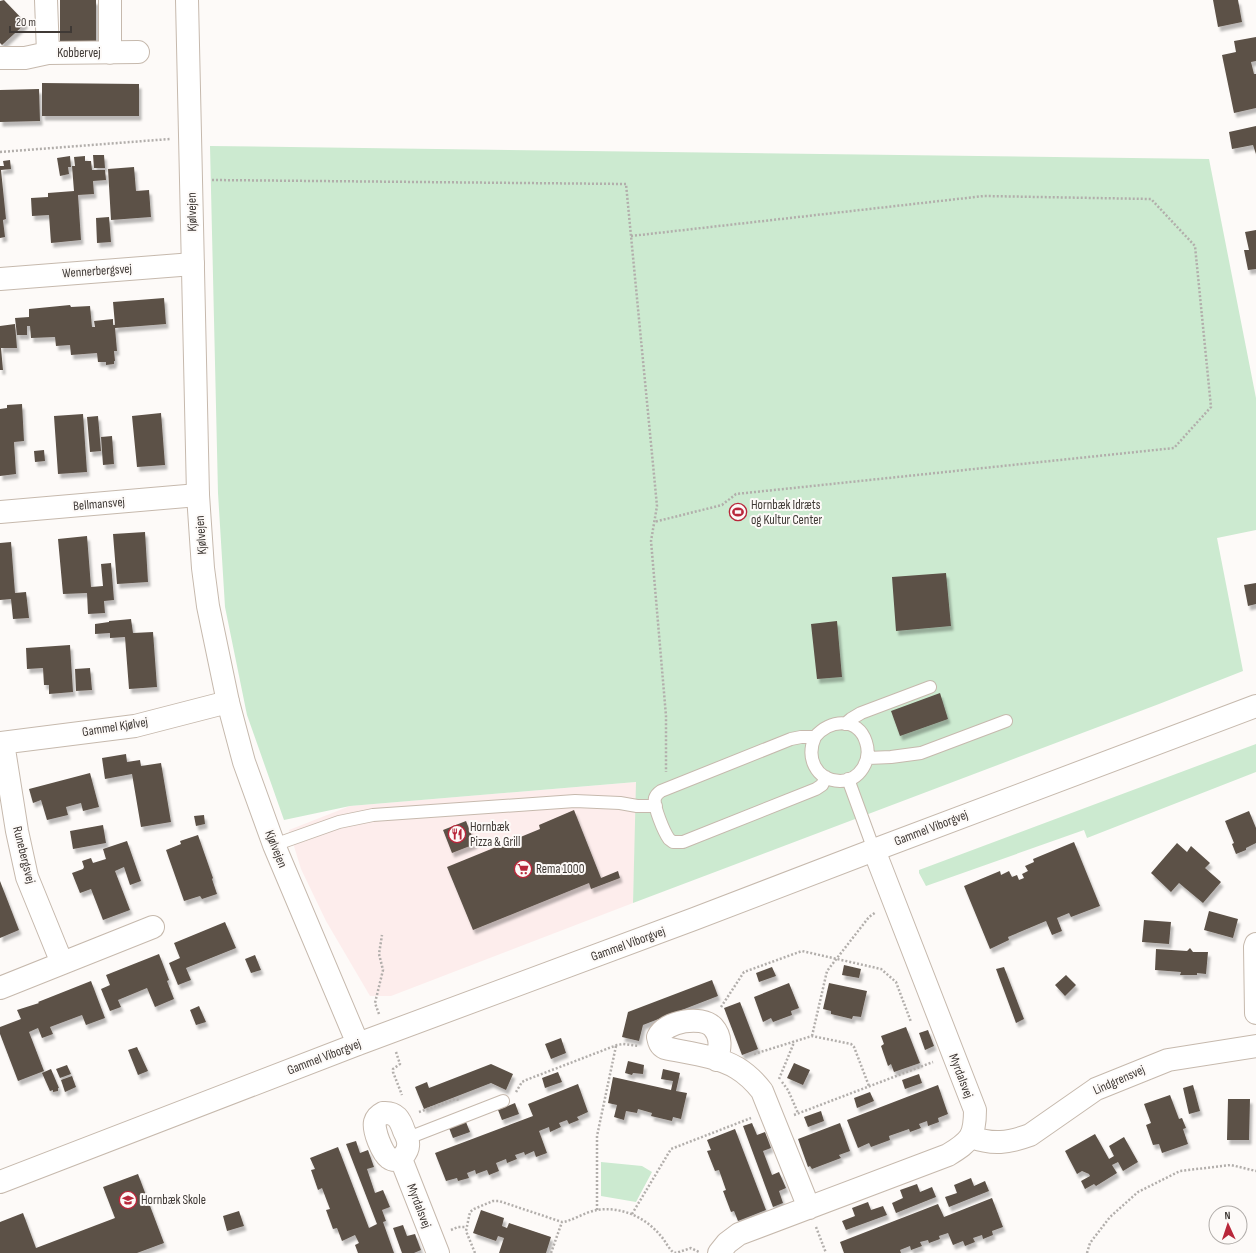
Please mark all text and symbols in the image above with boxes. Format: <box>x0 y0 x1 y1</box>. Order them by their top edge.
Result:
scale bar <box>10 8 71 34</box>
text: 20 m <box>16 15 36 30</box>
street label: Kobbervej <box>57 45 101 61</box>
street label: Kjølvejen <box>184 192 200 232</box>
street label: Wennerbergsvej <box>62 261 132 281</box>
street label: Bellmansvej <box>72 494 126 514</box>
place label: Hornbæk Idræts og Kultur Center <box>751 497 823 528</box>
sports icon: Hornbæk Idræts og Kultur Center <box>728 502 748 522</box>
street label: Kjølvejen <box>192 515 210 555</box>
street label: Gammel Kjølvej <box>81 714 149 740</box>
street label: Gammel Viborgvej <box>892 807 970 849</box>
place label: Hornbæk Pizza & Grill <box>470 819 520 850</box>
restaurant icon: Hornbæk Pizza & Grill <box>447 824 467 844</box>
street label: Runebergsvej <box>9 825 39 885</box>
street label: Kjølvejen <box>261 828 291 870</box>
supermarket icon: Rema 1000 <box>513 859 533 879</box>
place label: Rema 1000 <box>536 861 585 877</box>
street label: Gammel Viborgvej <box>589 923 667 965</box>
street label: Gammel Viborgvej <box>285 1036 363 1078</box>
street label: Myrdalsvej <box>945 1052 977 1100</box>
street label: Lindgrensvej <box>1091 1062 1147 1098</box>
street label: Myrdalsvej <box>403 1182 435 1230</box>
school or university icon: Hornbæk Skole <box>118 1190 138 1210</box>
place label: Hornbæk Skole <box>141 1192 206 1208</box>
north arrow <box>1208 1205 1248 1245</box>
text: N <box>1224 1209 1231 1222</box>

